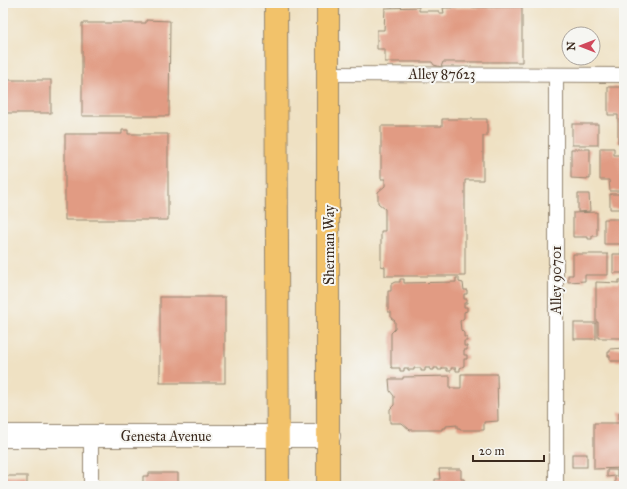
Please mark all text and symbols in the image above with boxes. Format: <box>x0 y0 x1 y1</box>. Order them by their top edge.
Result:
north arrow <box>561 26 601 66</box>
text: N <box>565 41 578 51</box>
street label: Alley 87623 <box>408 66 475 83</box>
street label: Sherman Way <box>321 205 338 285</box>
street label: Alley 90701 <box>548 245 565 315</box>
street label: Genesta Avenue <box>121 428 211 445</box>
scale bar <box>473 437 544 463</box>
text: 20 m <box>479 444 505 458</box>

